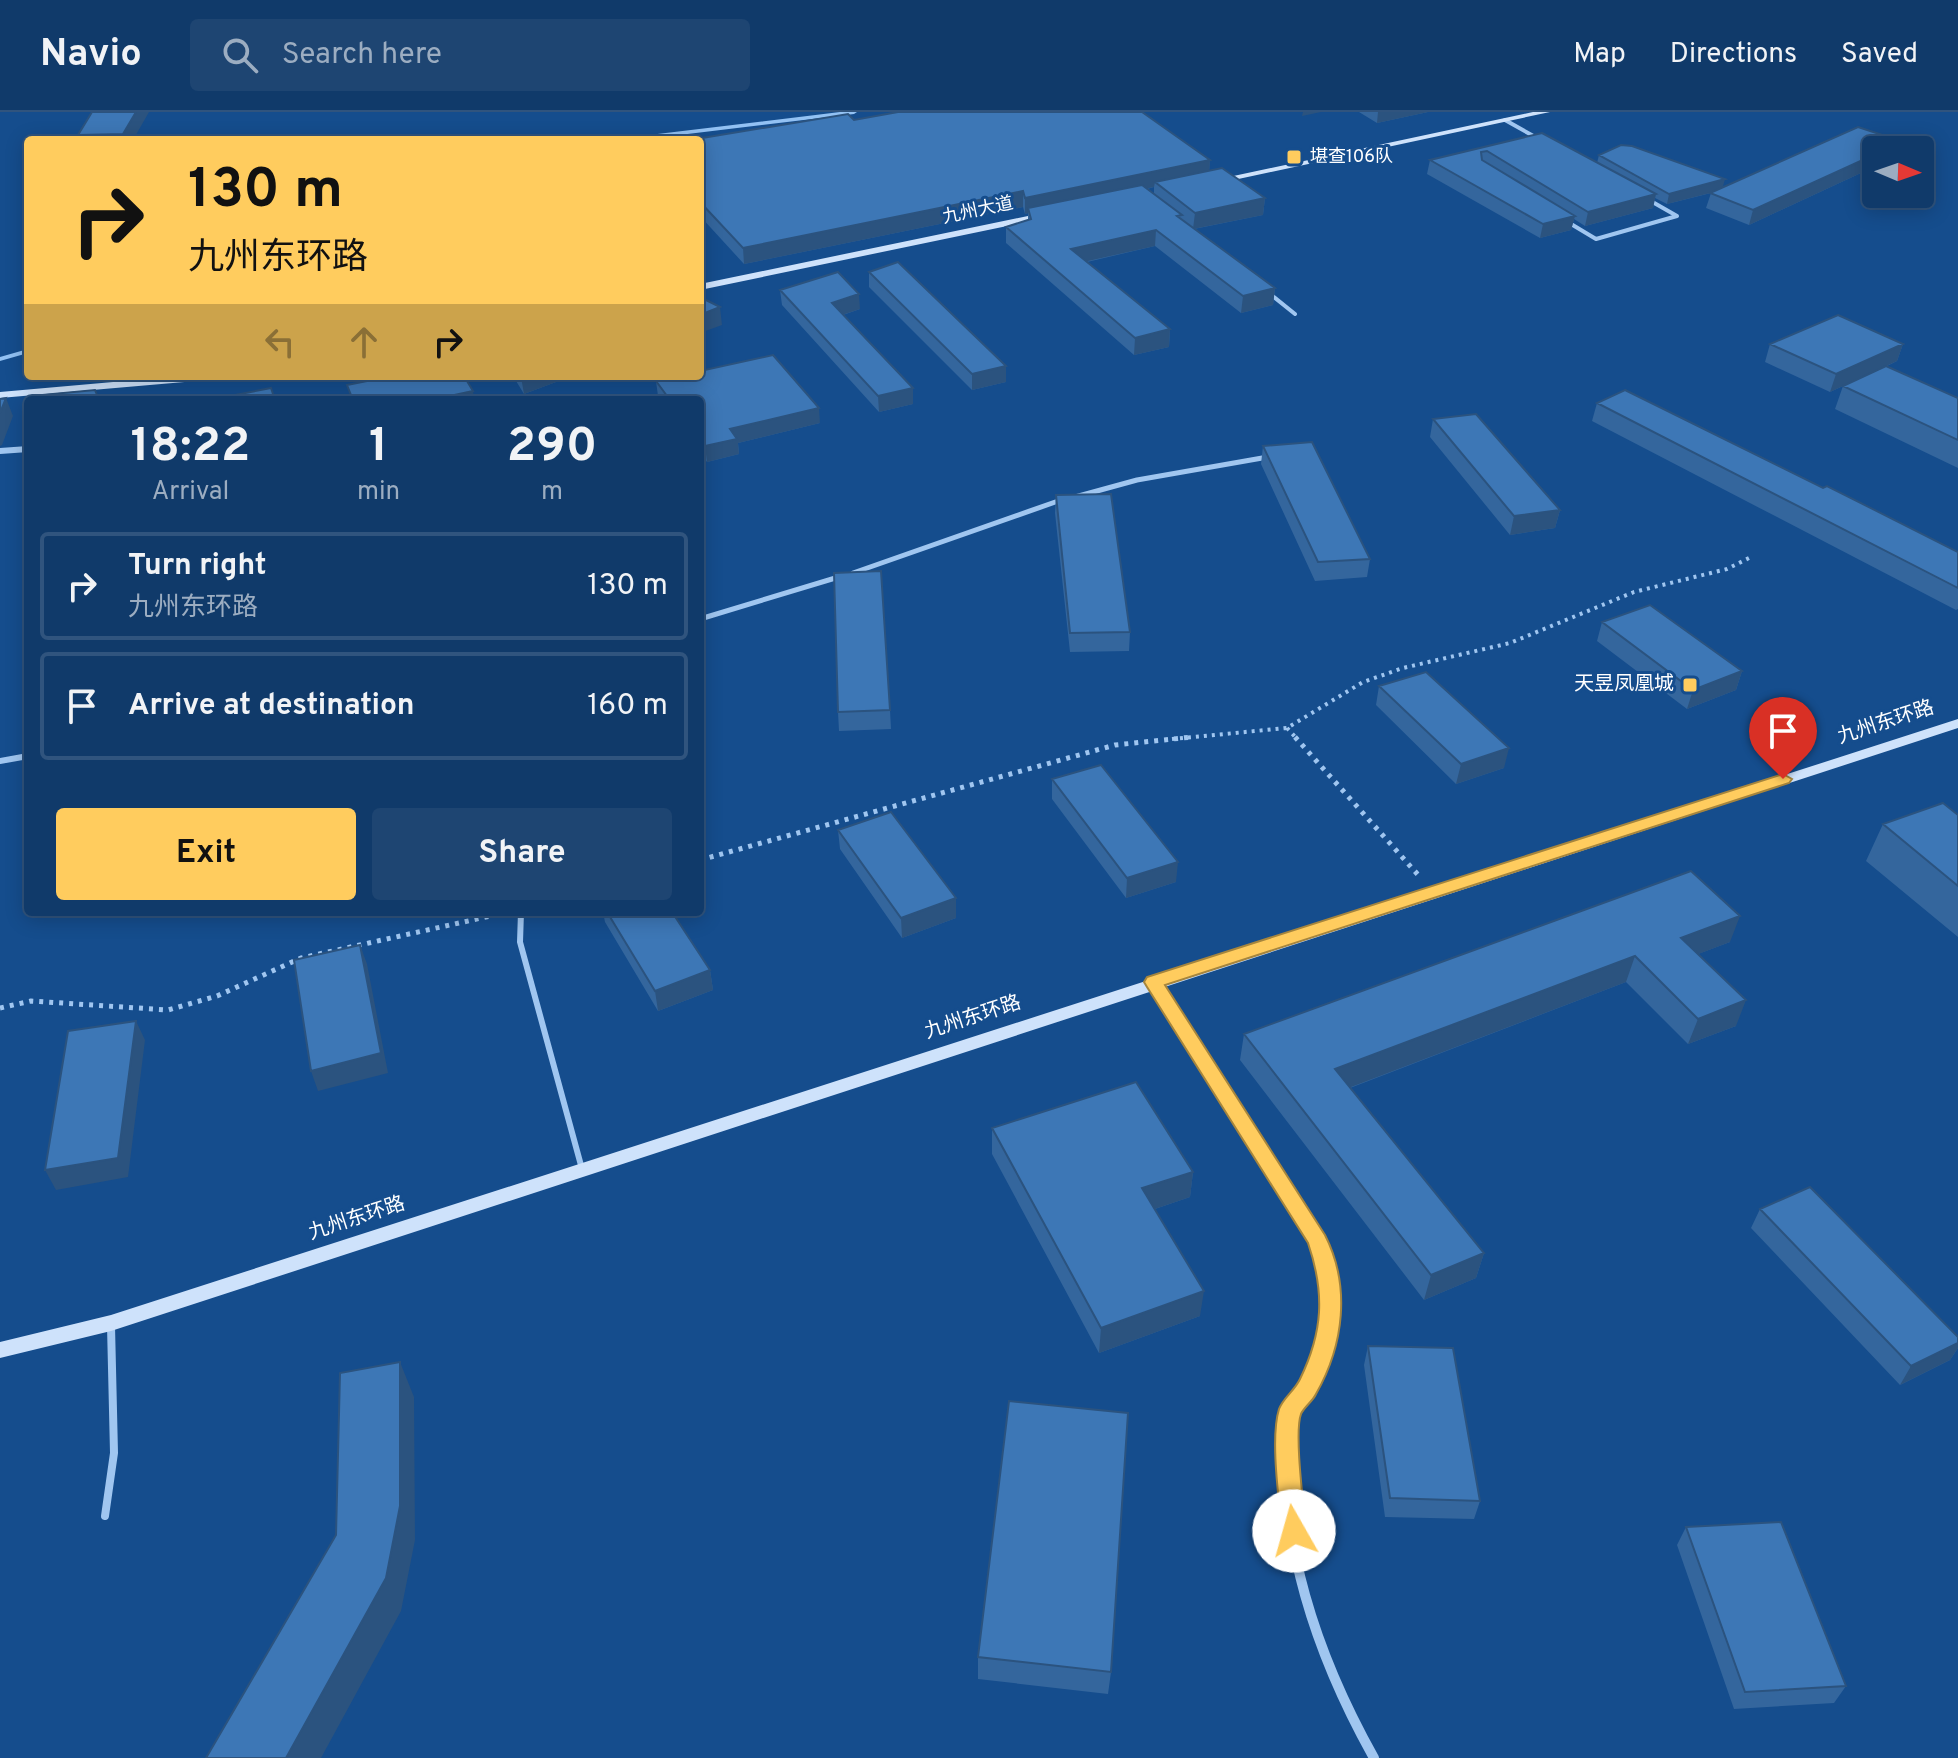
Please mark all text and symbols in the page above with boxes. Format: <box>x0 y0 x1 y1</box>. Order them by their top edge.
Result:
search box <box>190 19 750 91</box>
text: Navio <box>40 31 142 80</box>
icon: search <box>218 33 262 77</box>
text: Search here <box>282 37 442 74</box>
text: Map <box>1573 37 1626 73</box>
text: Directions <box>1670 37 1797 73</box>
text: Saved <box>1841 37 1918 73</box>
north arrow <box>1862 136 1934 208</box>
map controls <box>1862 136 1934 208</box>
place label: 堪查106队 <box>1310 146 1393 169</box>
marker: 堪查106队 <box>1285 148 1303 166</box>
text: 130 m <box>188 157 343 227</box>
icon: right <box>56 168 160 272</box>
street label: 九州大道 <box>940 192 1016 230</box>
text: 九州东环路 <box>188 236 368 282</box>
icon: left <box>258 320 302 364</box>
icon: ahead <box>342 320 386 364</box>
icon: right <box>426 320 470 364</box>
text: 18:22 <box>131 418 250 478</box>
text: 1 <box>369 418 388 478</box>
text: 290 <box>507 418 597 478</box>
text: Arrival <box>152 476 229 509</box>
text: min <box>357 476 400 509</box>
text: m <box>541 476 563 509</box>
text: Turn right <box>128 548 266 585</box>
icon: right <box>60 564 104 608</box>
text: 130 m <box>587 568 668 605</box>
text: 九州东环路 <box>128 592 258 625</box>
place label: 天昱凤凰城 <box>1574 672 1674 698</box>
marker: 天昱凤凰城 <box>1681 676 1699 694</box>
icon: arrive <box>60 684 104 728</box>
text: Arrive at destination <box>128 688 414 725</box>
text: 160 m <box>587 688 668 725</box>
street label: 九州东环路 <box>1834 695 1938 751</box>
pin <box>1749 697 1817 779</box>
icon: arrive <box>1761 709 1805 753</box>
button: Exit <box>56 808 356 900</box>
button: Share <box>372 808 672 900</box>
street label: 九州东环路 <box>921 990 1025 1046</box>
street label: 九州东环路 <box>305 1191 409 1247</box>
position arrow <box>1252 1489 1336 1573</box>

